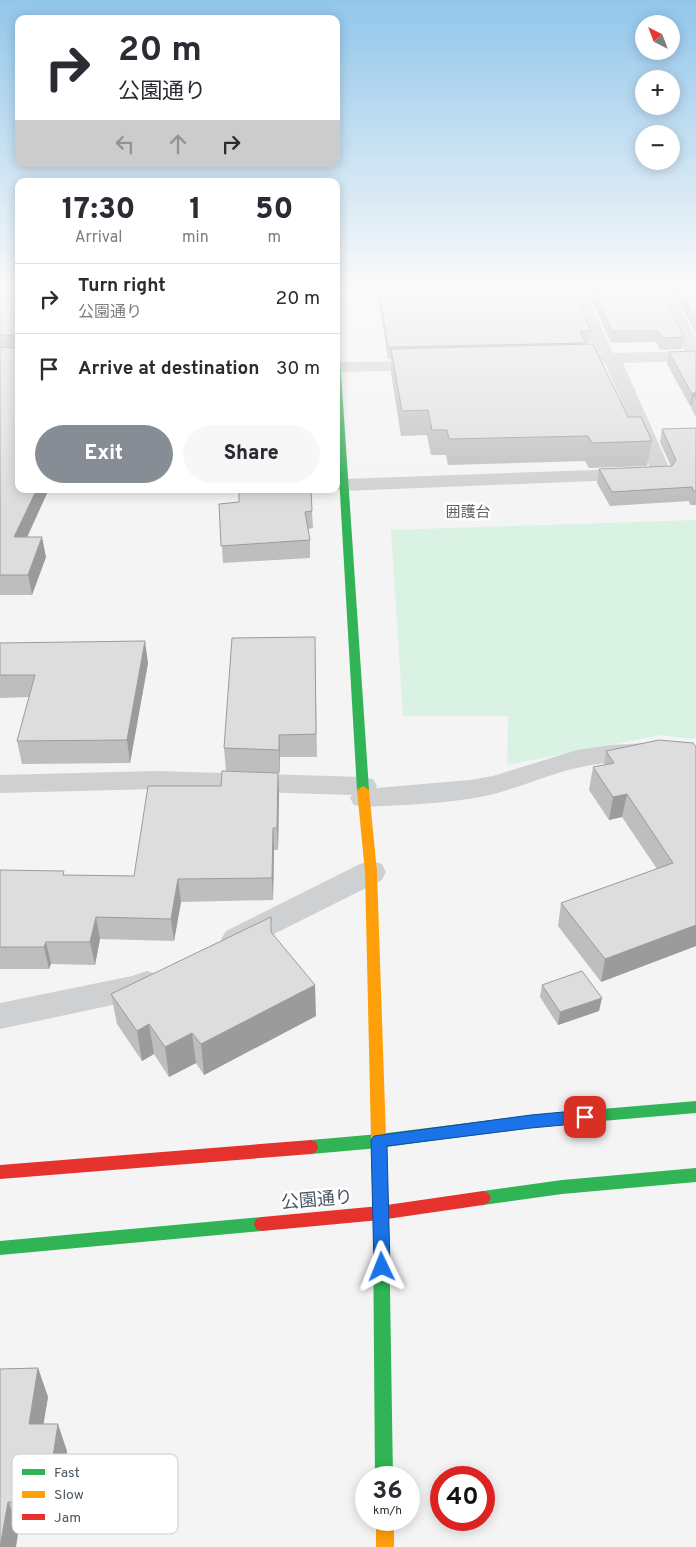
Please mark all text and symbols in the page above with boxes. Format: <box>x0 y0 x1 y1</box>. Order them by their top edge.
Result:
north arrow <box>635 15 680 60</box>
map controls <box>635 15 680 170</box>
text: 20 m <box>118 29 202 73</box>
icon: right <box>35 35 100 100</box>
button: + <box>635 70 680 115</box>
text: 公園通り <box>118 79 206 106</box>
button: − <box>635 125 680 170</box>
icon: left <box>111 130 139 158</box>
icon: ahead <box>164 130 192 158</box>
icon: right <box>217 130 245 158</box>
text: 17:30 <box>62 192 135 229</box>
text: 1 <box>189 192 201 229</box>
text: 50 <box>255 192 293 229</box>
text: Arrival <box>75 228 122 248</box>
text: min <box>182 228 209 248</box>
text: m <box>268 228 281 248</box>
text: Turn right <box>78 274 166 298</box>
icon: right <box>35 285 63 313</box>
text: 20 m <box>276 287 320 311</box>
text: 公園通り <box>78 303 142 323</box>
icon: arrive <box>35 355 63 383</box>
text: Arrive at destination <box>78 357 259 381</box>
text: 30 m <box>276 357 320 381</box>
button: Exit <box>35 425 173 483</box>
button: Share <box>183 425 320 483</box>
district label: 囲護台 <box>445 504 491 523</box>
pin <box>564 1096 606 1138</box>
icon: arrive <box>571 1103 599 1131</box>
street label: 公園通り <box>280 1186 354 1216</box>
position arrow <box>355 1240 407 1292</box>
legend <box>12 1454 178 1534</box>
text: Fast <box>54 1465 80 1482</box>
speed limit sign: 40 <box>430 1466 495 1531</box>
text: 36 <box>372 1476 403 1508</box>
text: Slow <box>54 1487 84 1504</box>
text: km/h <box>373 1503 402 1519</box>
text: Jam <box>54 1510 81 1527</box>

